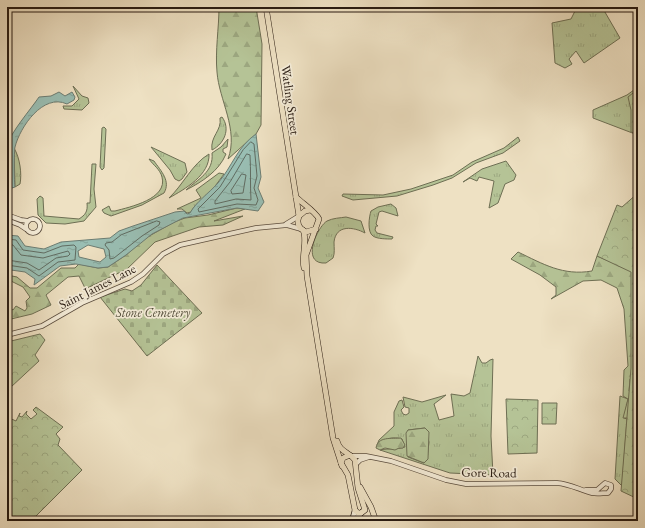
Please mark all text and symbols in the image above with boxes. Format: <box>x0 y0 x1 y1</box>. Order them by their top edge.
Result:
street label: Watling Street <box>277 64 304 136</box>
street label: Saint James Lane <box>56 260 139 313</box>
park label: Stone Cemetery <box>115 304 191 321</box>
street label: Gore Road <box>461 464 517 481</box>

